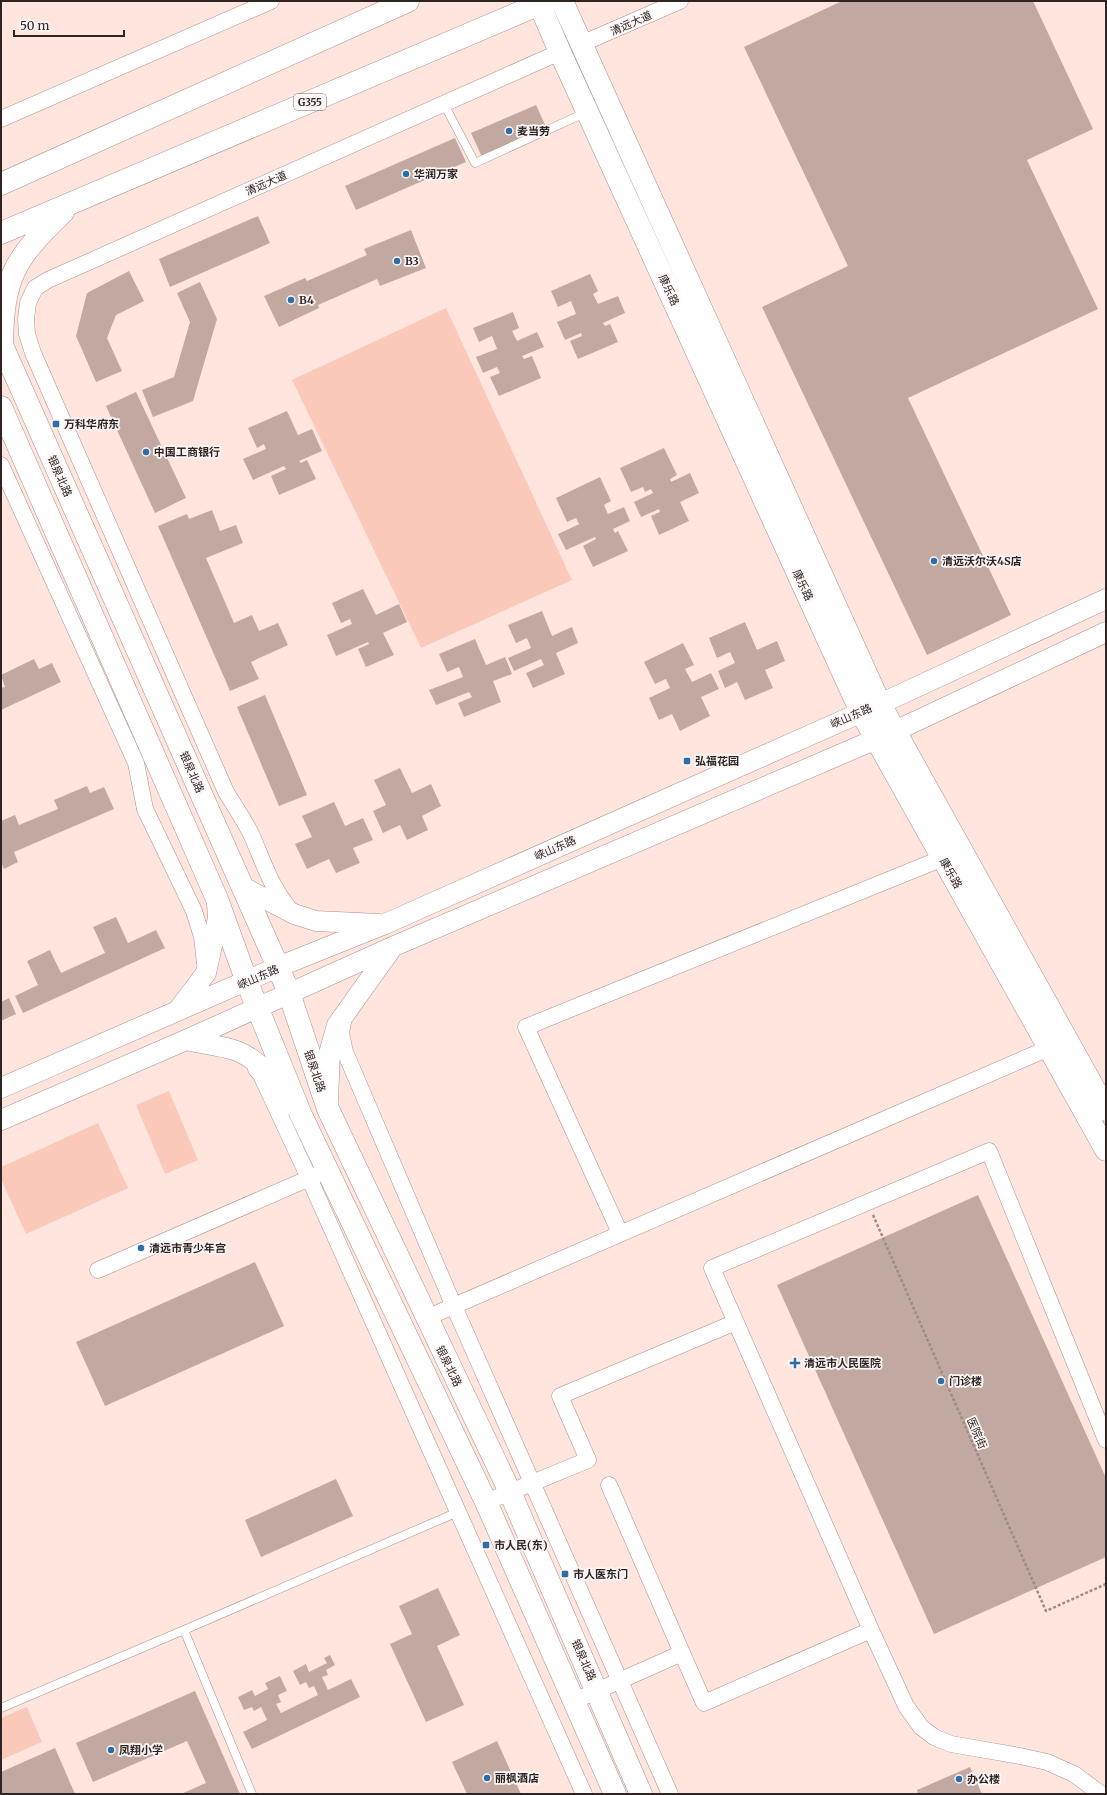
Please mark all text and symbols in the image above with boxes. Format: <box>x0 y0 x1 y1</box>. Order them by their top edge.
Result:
street label: 清远大道 <box>608 8 654 38</box>
scale bar <box>14 12 124 38</box>
text: 50 m <box>20 18 49 33</box>
road number: G355 <box>294 94 326 110</box>
place label: 麦当劳 <box>517 124 550 138</box>
marker: 麦当劳 <box>504 126 514 136</box>
place label: 华润万家 <box>414 167 458 181</box>
street label: 清远大道 <box>243 168 289 198</box>
marker: 华润万家 <box>401 169 411 179</box>
place label: B3 <box>405 254 419 268</box>
marker: B3 <box>392 256 402 266</box>
street label: 康乐路 <box>656 272 682 308</box>
place label: B4 <box>299 293 314 307</box>
marker: B4 <box>286 295 296 305</box>
place label: 万科华府东 <box>64 417 119 431</box>
marker: 万科华府东 <box>51 419 61 429</box>
place label: 中国工商银行 <box>154 445 220 459</box>
marker: 中国工商银行 <box>141 447 151 457</box>
street label: 银泉北路 <box>45 453 75 499</box>
place label: 清远沃尔沃4S店 <box>942 554 1022 568</box>
marker: 清远沃尔沃4S店 <box>929 556 939 566</box>
street label: 康乐路 <box>790 567 816 603</box>
street label: 峡山东路 <box>828 701 874 731</box>
street label: 银泉北路 <box>177 749 207 795</box>
place label: 弘福花园 <box>695 754 739 768</box>
marker: 弘福花园 <box>682 756 692 766</box>
street label: 峡山东路 <box>532 833 578 863</box>
street label: 康乐路 <box>937 855 965 891</box>
street label: 峡山东路 <box>235 962 281 992</box>
street label: 银泉北路 <box>301 1048 329 1094</box>
place label: 清远市青少年宫 <box>149 1241 226 1255</box>
marker: 清远市青少年宫 <box>136 1243 146 1253</box>
street label: 银泉北路 <box>433 1343 465 1389</box>
place label: 清远市人民医院 <box>804 1356 881 1370</box>
marker: 清远市人民医院 <box>789 1357 801 1369</box>
place label: 门诊楼 <box>949 1374 982 1388</box>
marker: 门诊楼 <box>936 1376 946 1386</box>
street label: 医院街 <box>964 1415 990 1451</box>
place label: 市人民(东) <box>494 1538 548 1552</box>
marker: 市人民(东) <box>481 1540 491 1550</box>
place label: 市人医东门 <box>573 1567 628 1581</box>
marker: 市人医东门 <box>560 1569 570 1579</box>
street label: 银泉北路 <box>569 1637 599 1683</box>
place label: 凤翔小学 <box>119 1743 163 1757</box>
marker: 凤翔小学 <box>106 1745 116 1755</box>
place label: 丽枫酒店 <box>495 1771 539 1785</box>
place label: 办公楼 <box>967 1772 1000 1786</box>
marker: 丽枫酒店 <box>482 1773 492 1783</box>
marker: 办公楼 <box>954 1774 964 1784</box>

